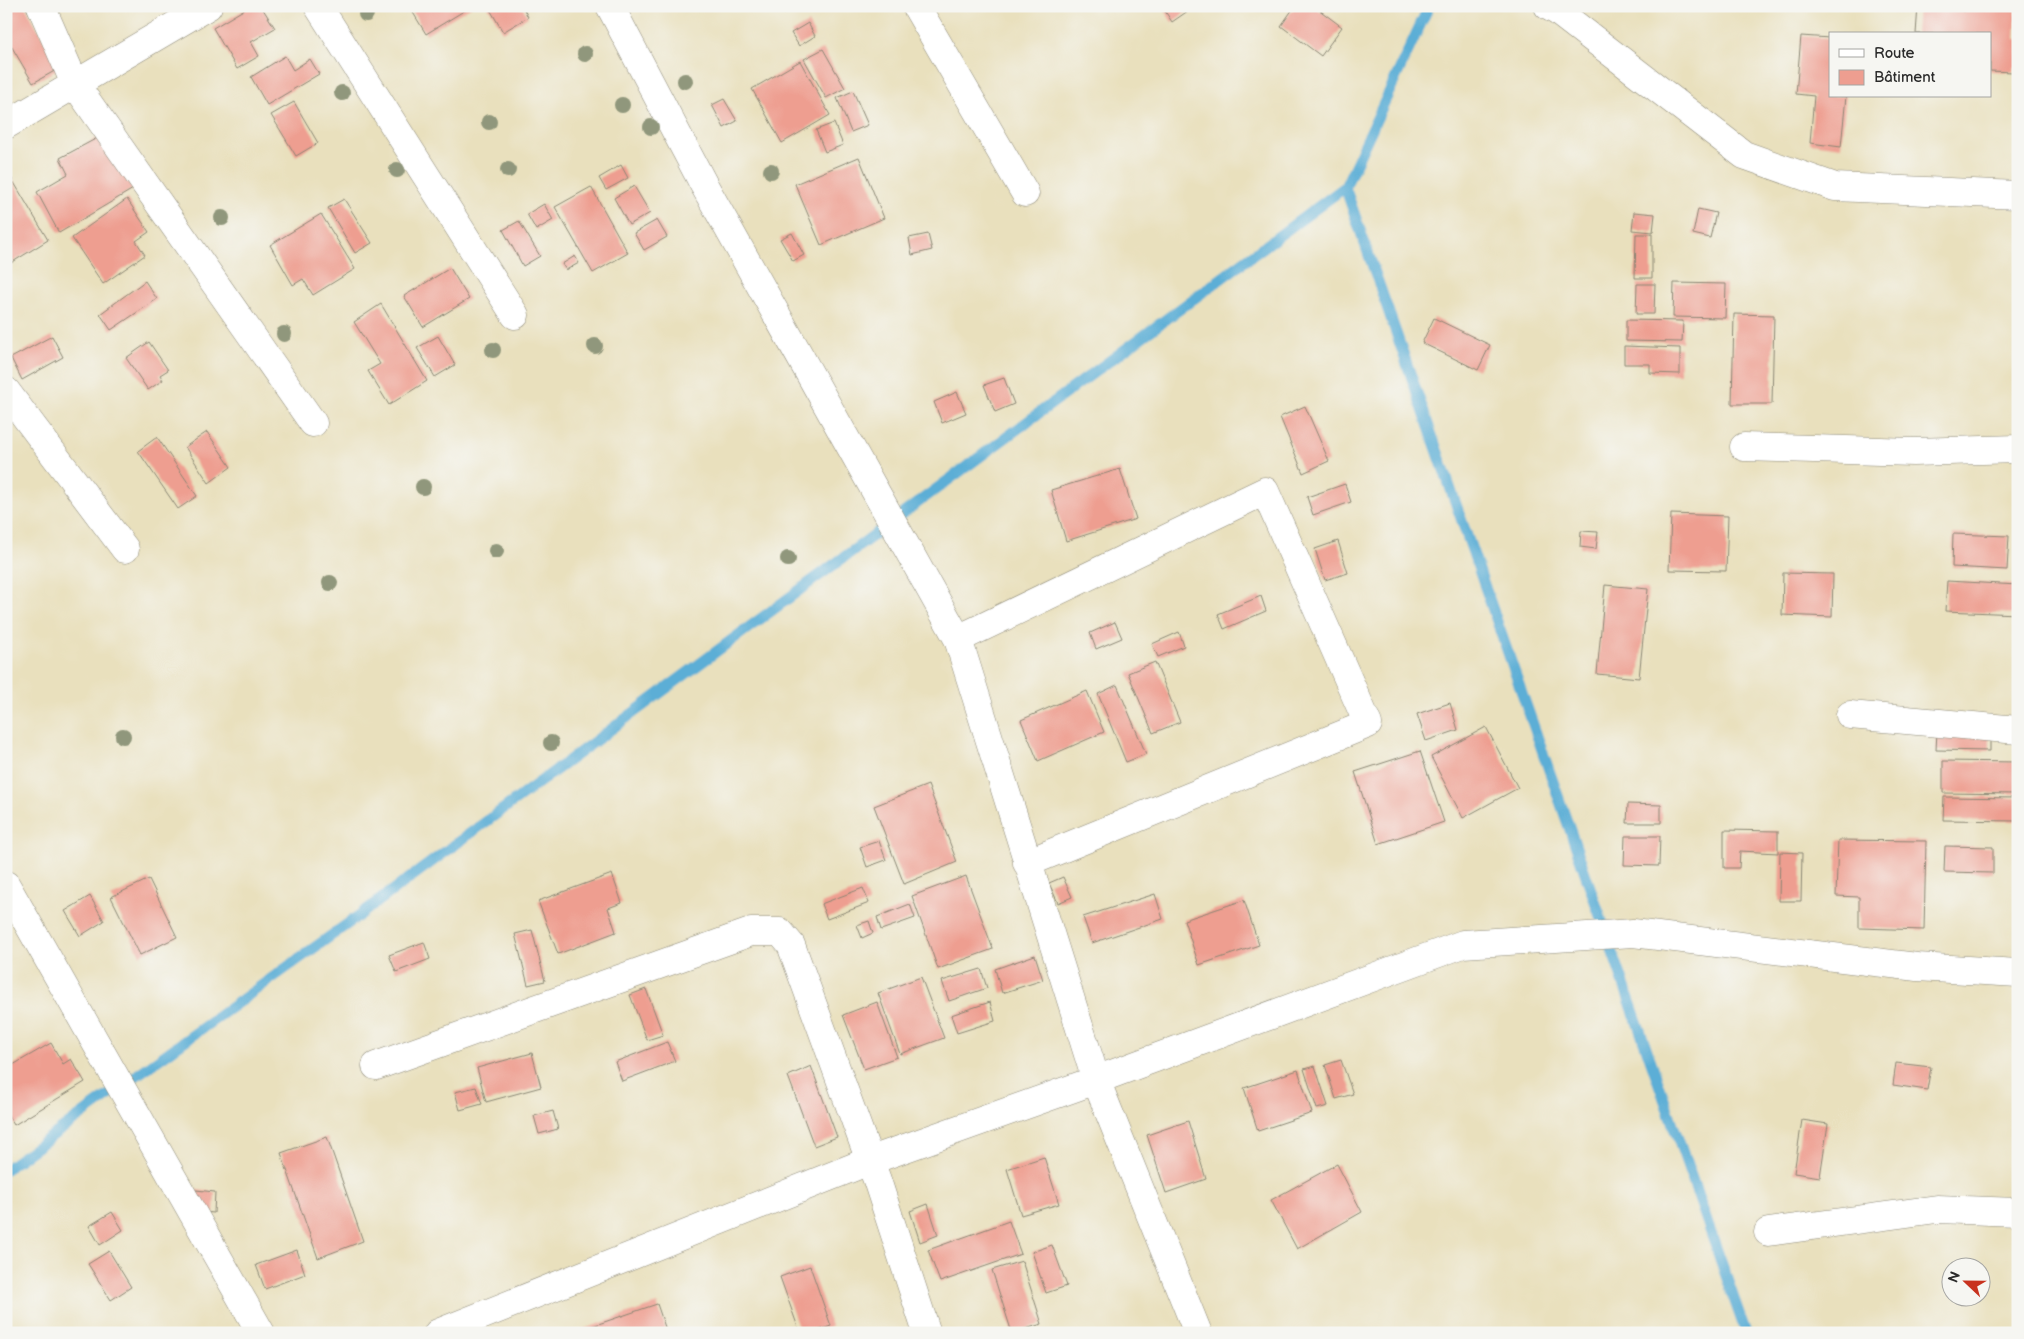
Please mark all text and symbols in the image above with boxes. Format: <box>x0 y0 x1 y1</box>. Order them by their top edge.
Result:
legend <box>1829 32 1992 98</box>
text: Route <box>1874 44 1915 63</box>
text: Bâtiment <box>1874 68 1936 87</box>
north arrow <box>1942 1256 1992 1306</box>
text: N <box>1945 1269 1964 1285</box>

